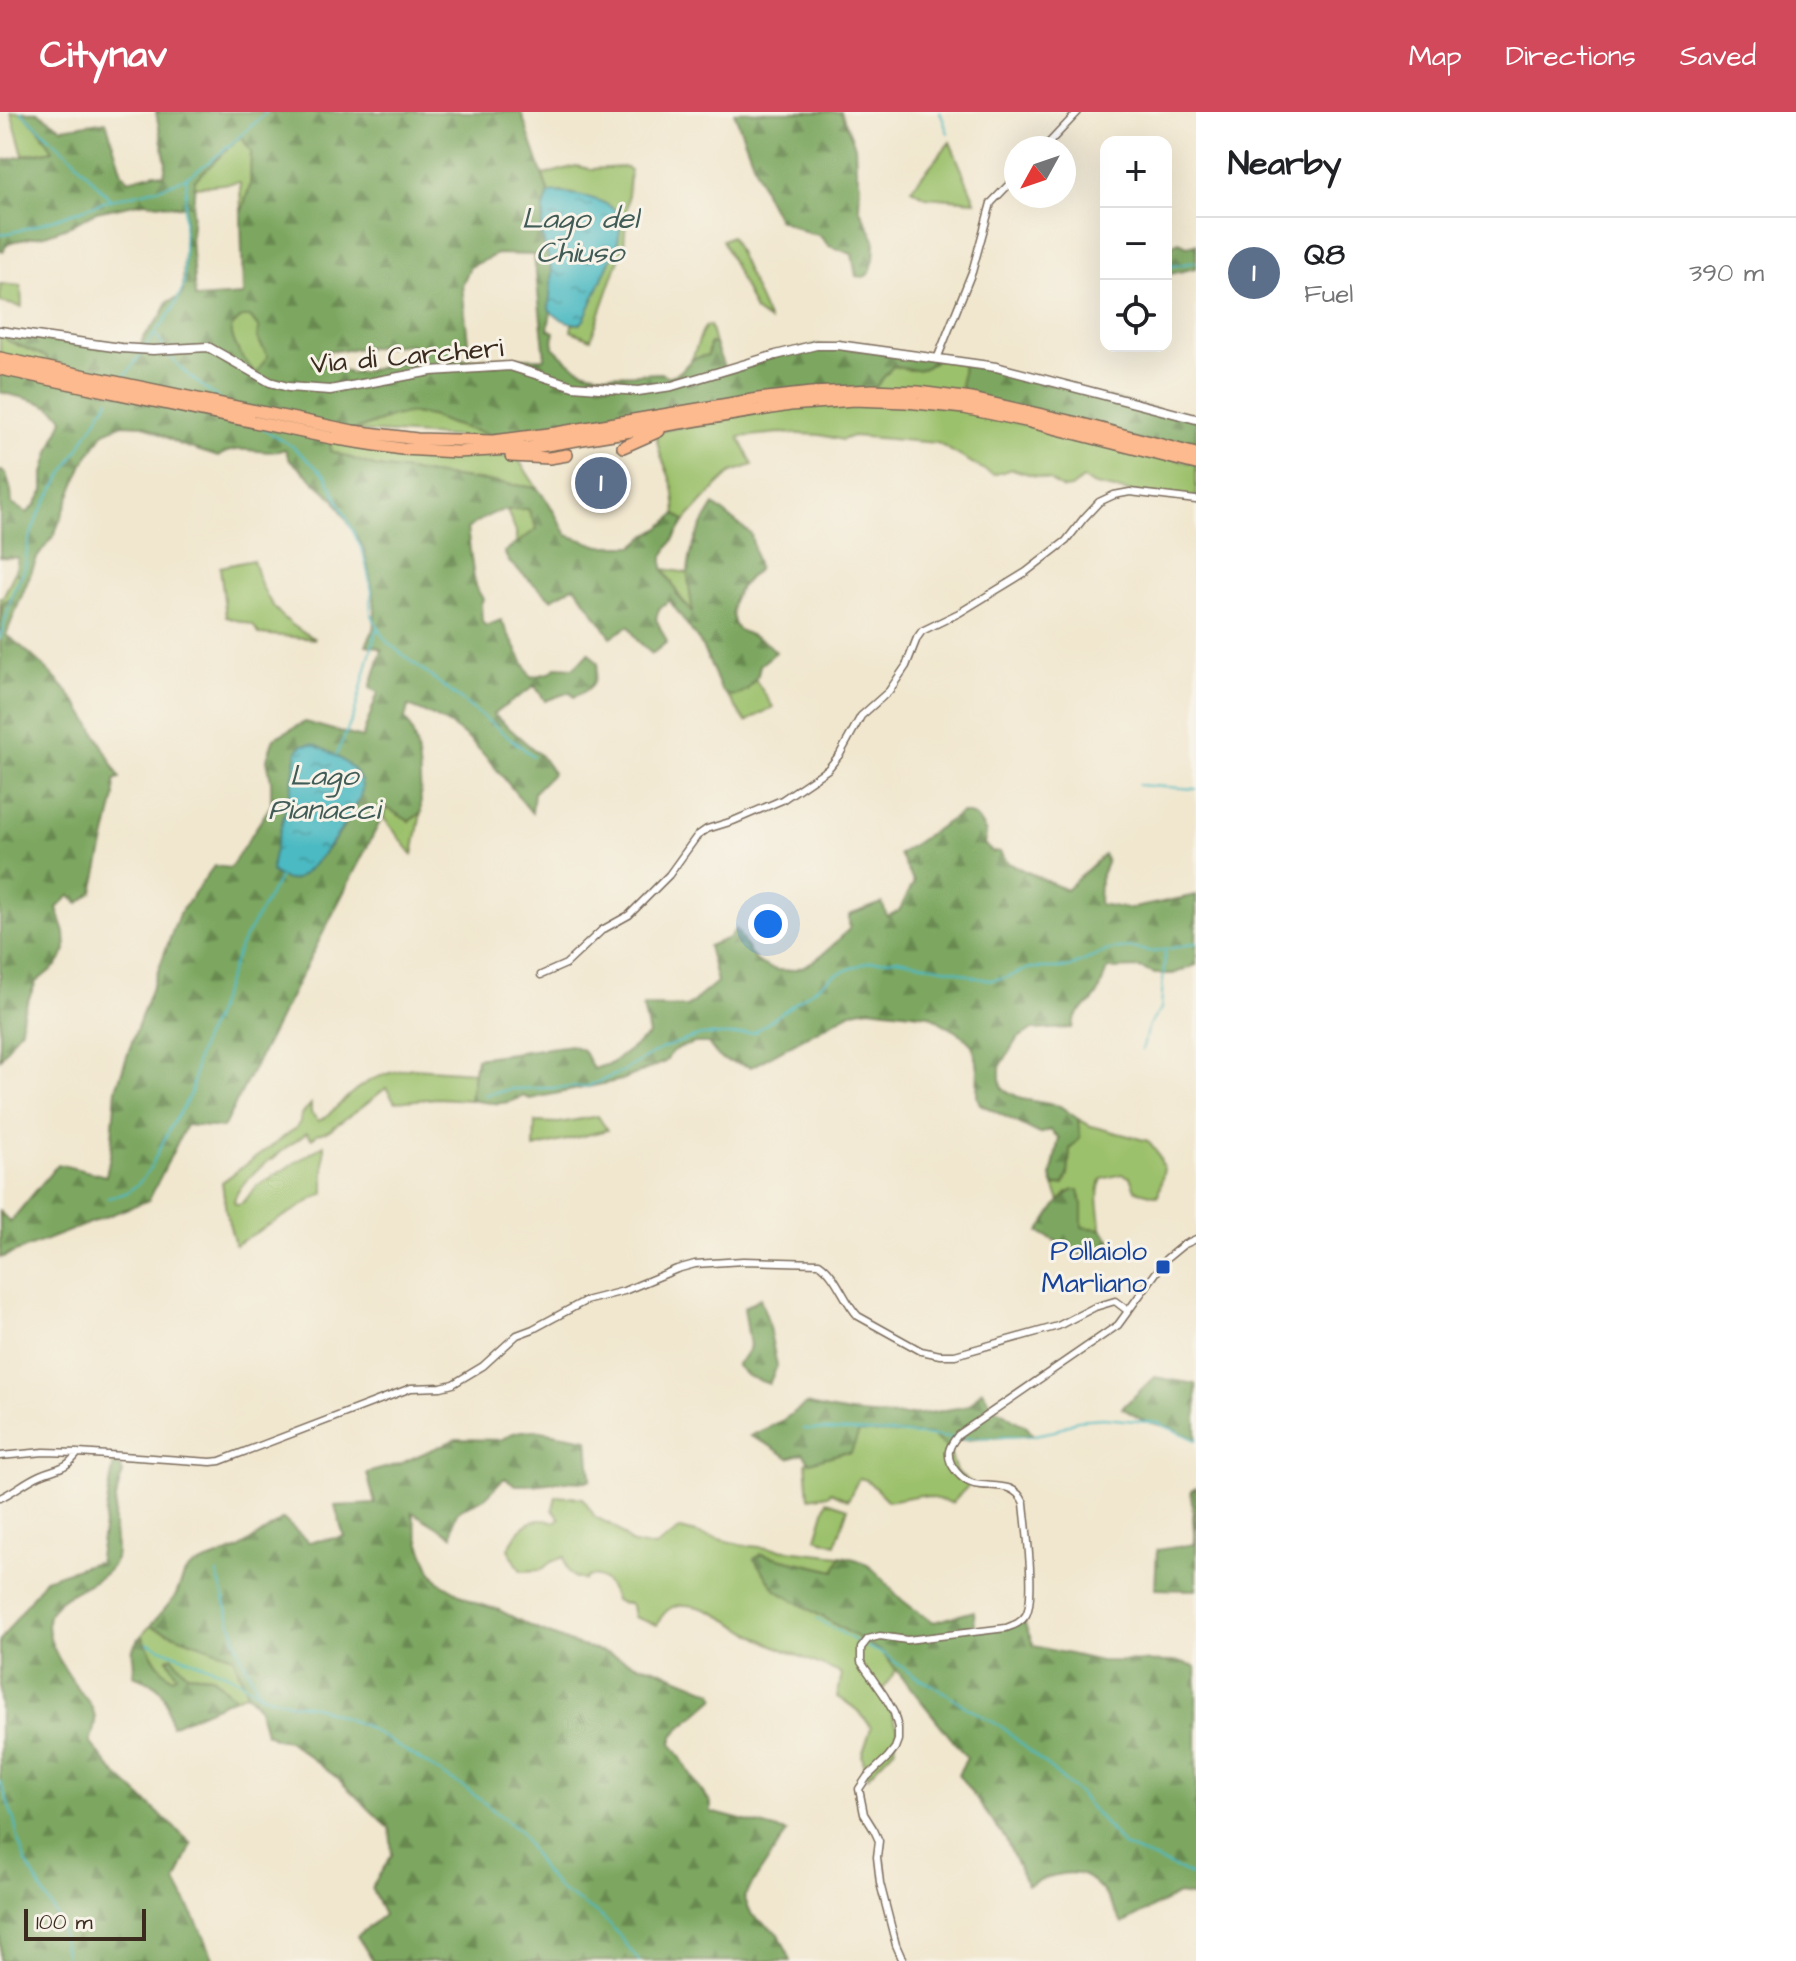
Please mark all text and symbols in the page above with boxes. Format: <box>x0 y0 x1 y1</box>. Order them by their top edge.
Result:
text: Citynav <box>40 30 167 82</box>
text: Map <box>1409 37 1462 76</box>
text: Directions <box>1506 37 1636 76</box>
text: Saved <box>1680 37 1756 76</box>
north arrow <box>1004 136 1076 208</box>
map controls <box>1100 136 1172 352</box>
button: + <box>1100 136 1172 208</box>
text: Nearby <box>1228 140 1342 188</box>
water label: Lago del Chiuso <box>522 198 642 274</box>
button: − <box>1100 208 1172 280</box>
text: Q8 <box>1304 234 1345 276</box>
text: 1 <box>1252 255 1256 291</box>
text: 390 m <box>1689 255 1764 291</box>
text: Fuel <box>1304 276 1353 312</box>
button: locate <box>1100 280 1172 352</box>
street label: Via di Carcheri <box>309 328 505 384</box>
pin: 1 <box>575 453 627 513</box>
water label: Lago Pianacci <box>268 755 383 831</box>
your location <box>748 904 788 944</box>
place label: Pollaiolo Marliano <box>1042 1232 1147 1303</box>
marker: Pollaiolo Marliano <box>1154 1258 1172 1276</box>
scale bar <box>24 1905 146 1941</box>
text: 100 m <box>36 1907 93 1938</box>

